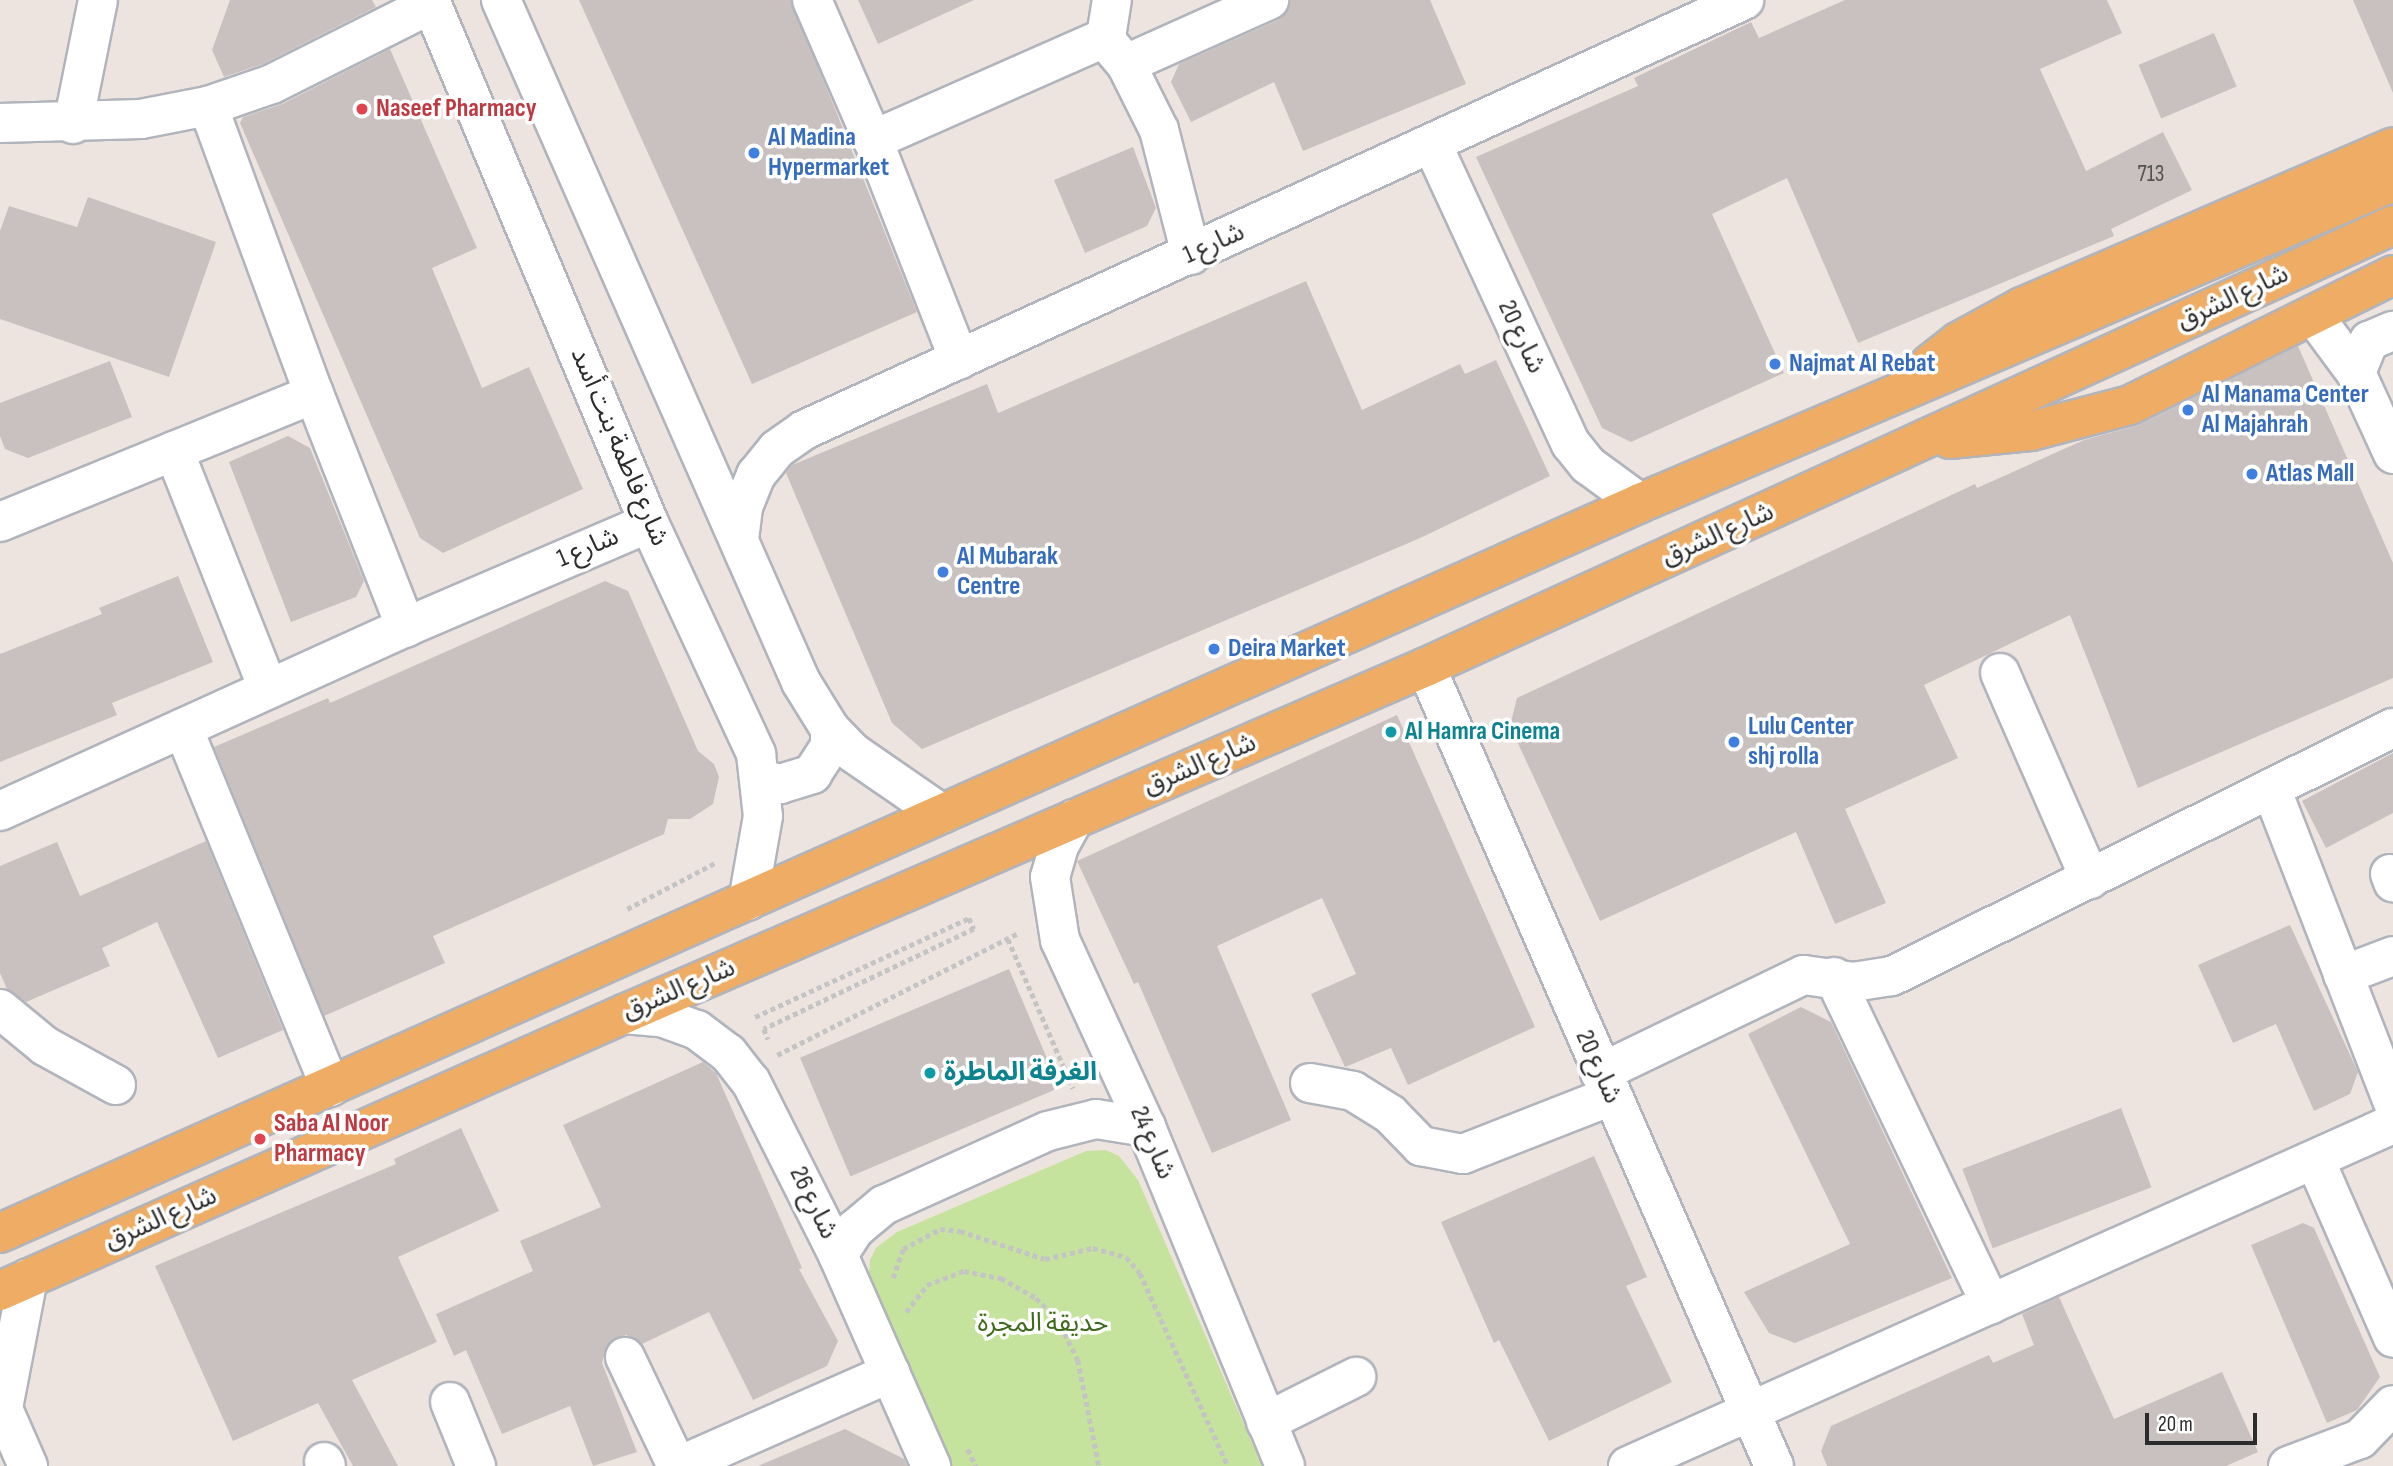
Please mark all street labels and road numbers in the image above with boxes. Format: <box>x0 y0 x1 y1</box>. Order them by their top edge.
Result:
street label: شارع 1 <box>1178 217 1250 271</box>
street label: شارع الشرق <box>2172 259 2294 337</box>
street label: شارع 20 <box>1491 295 1551 379</box>
street label: شارع فاطمة بنت أسد <box>563 343 675 551</box>
street label: شارع الشرق <box>1657 496 1779 574</box>
street label: شارع 1 <box>552 521 624 575</box>
street label: شارع الشرق <box>1139 727 1261 803</box>
street label: شارع الشرق <box>618 952 740 1028</box>
street label: شارع 20 <box>1568 1025 1628 1109</box>
street label: شارع 24 <box>1123 1102 1181 1184</box>
street label: شارع 26 <box>782 1162 844 1244</box>
street label: شارع الشرق <box>100 1180 222 1258</box>

